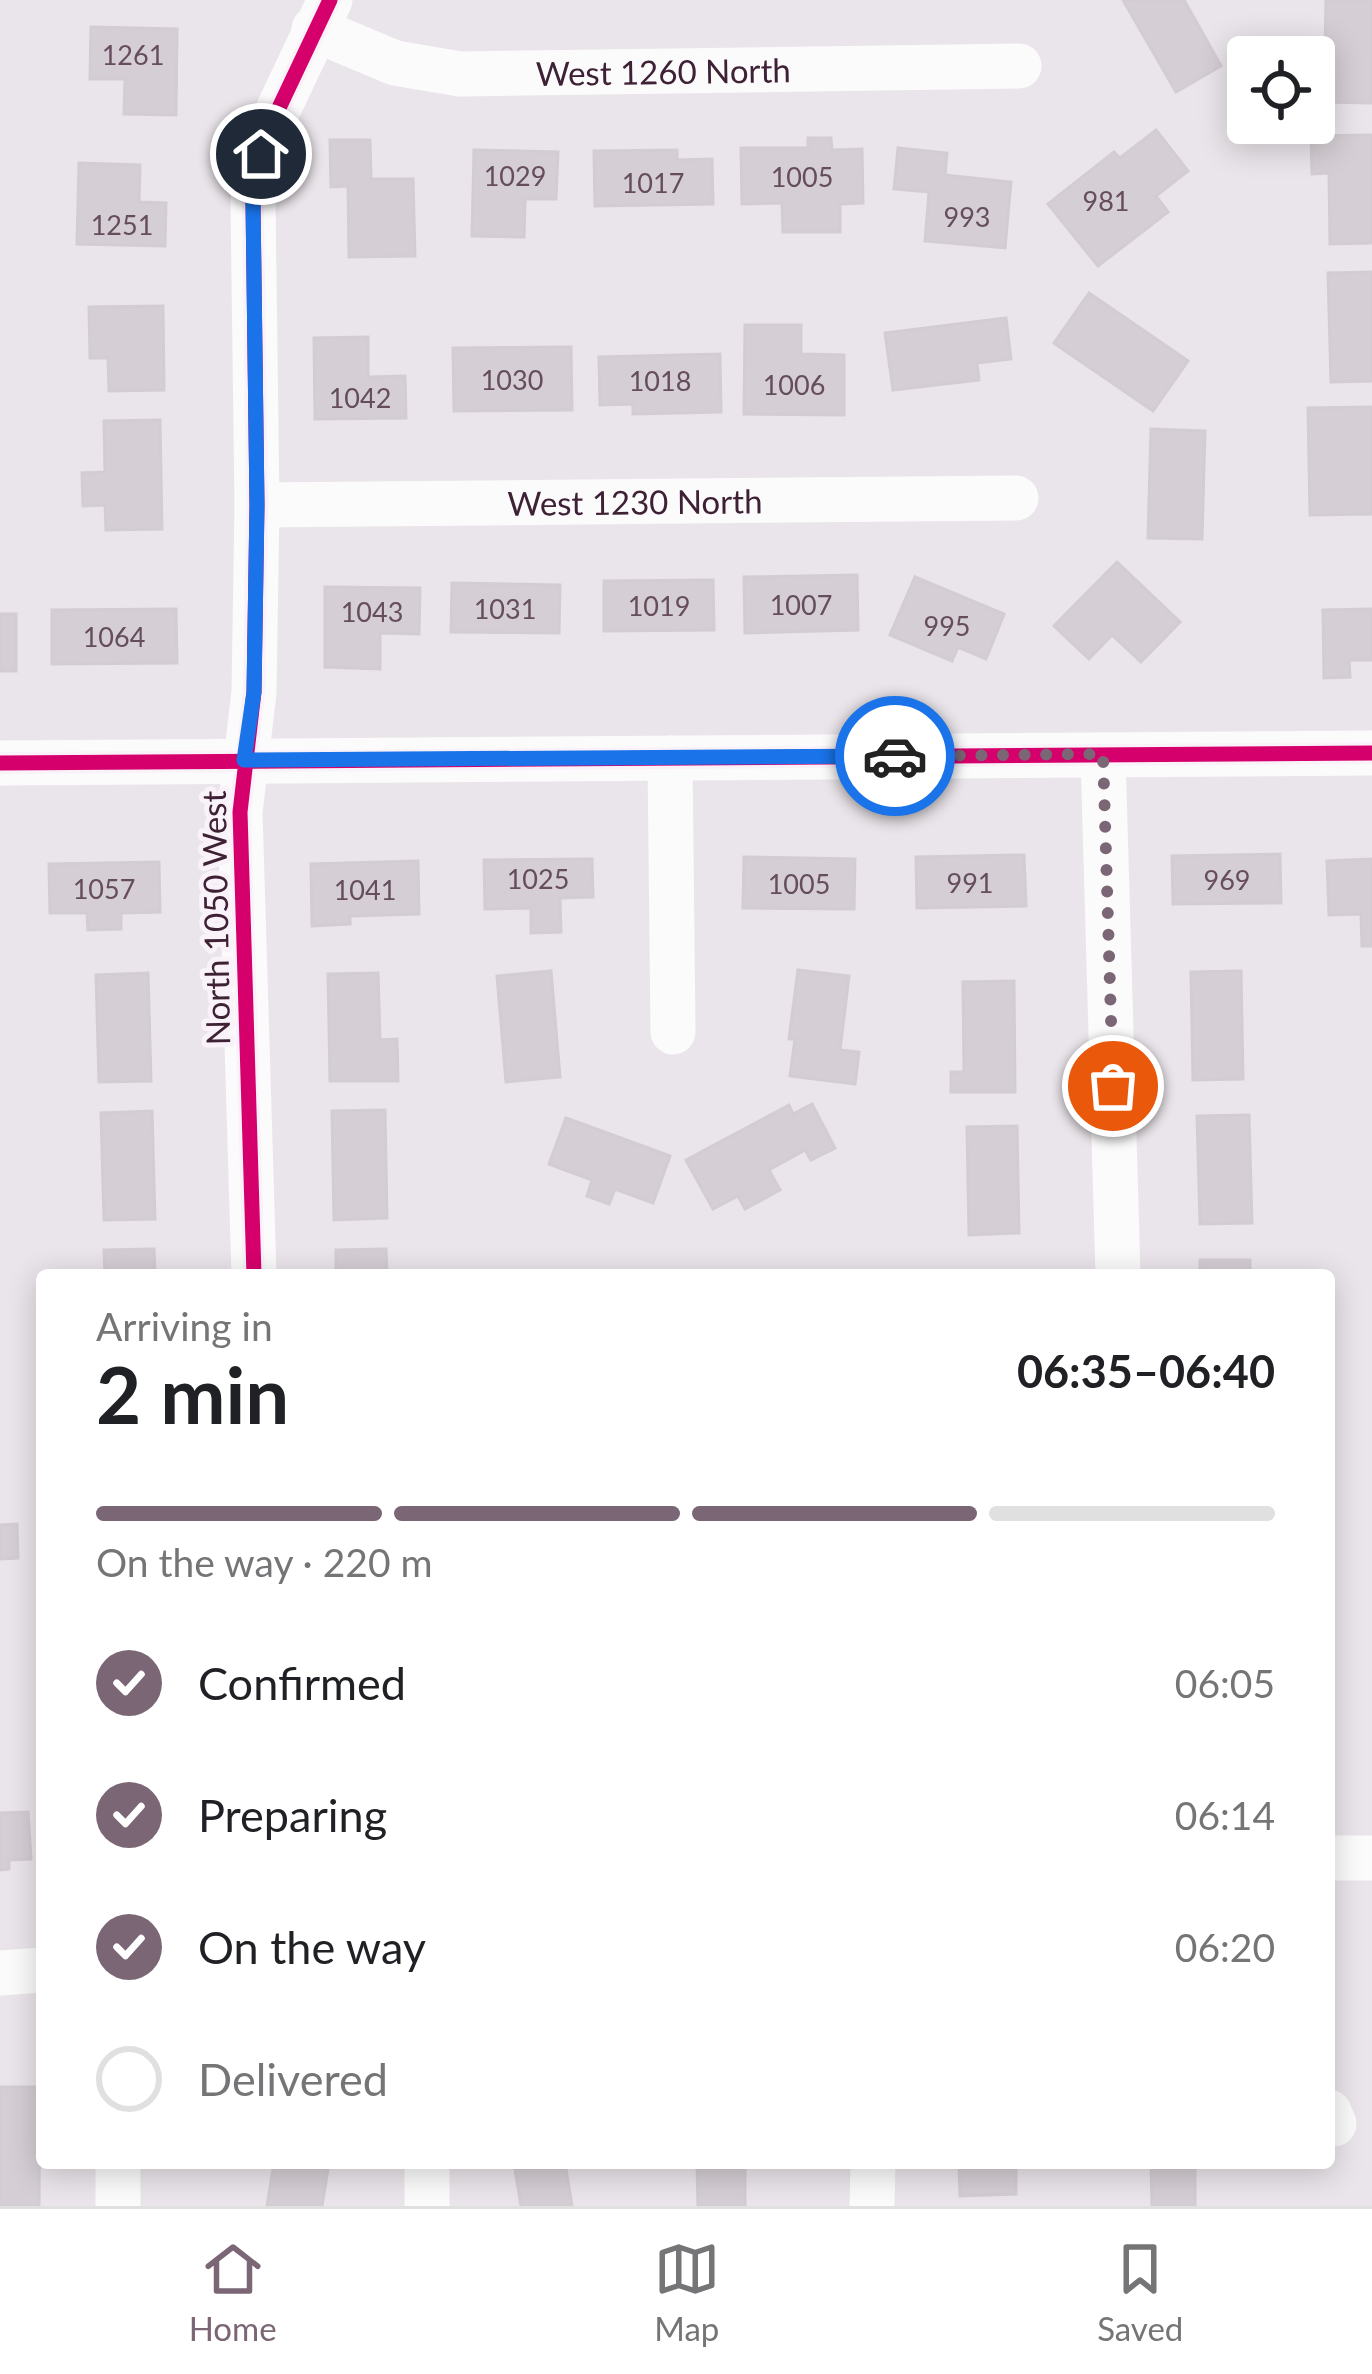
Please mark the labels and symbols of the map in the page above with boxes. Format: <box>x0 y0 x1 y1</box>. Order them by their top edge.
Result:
house number: 1261 <box>102 38 164 71</box>
street label: West 1260 North <box>535 49 791 93</box>
pin <box>210 103 312 205</box>
house number: 1029 <box>484 159 546 192</box>
house number: 1005 <box>771 160 833 193</box>
house number: 1017 <box>622 166 684 199</box>
house number: 981 <box>1083 184 1129 217</box>
house number: 993 <box>944 200 990 233</box>
house number: 1251 <box>91 208 153 241</box>
house number: 1030 <box>481 363 543 396</box>
house number: 1018 <box>629 364 691 397</box>
house number: 1006 <box>763 368 825 401</box>
house number: 1042 <box>329 381 391 414</box>
street label: West 1230 North <box>507 480 763 523</box>
house number: 1007 <box>770 588 832 621</box>
house number: 1019 <box>628 589 690 622</box>
house number: 1031 <box>474 592 536 625</box>
house number: 1043 <box>341 595 403 628</box>
house number: 995 <box>924 609 970 642</box>
house number: 1064 <box>83 620 145 653</box>
courier <box>835 696 955 816</box>
street label: North 1050 West <box>193 790 237 1046</box>
house number: 1025 <box>507 862 569 895</box>
house number: 969 <box>1204 863 1250 896</box>
house number: 991 <box>947 866 993 899</box>
house number: 1005 <box>768 867 830 900</box>
house number: 1057 <box>73 872 135 905</box>
house number: 1041 <box>334 873 396 906</box>
pin <box>1062 1035 1164 1137</box>

